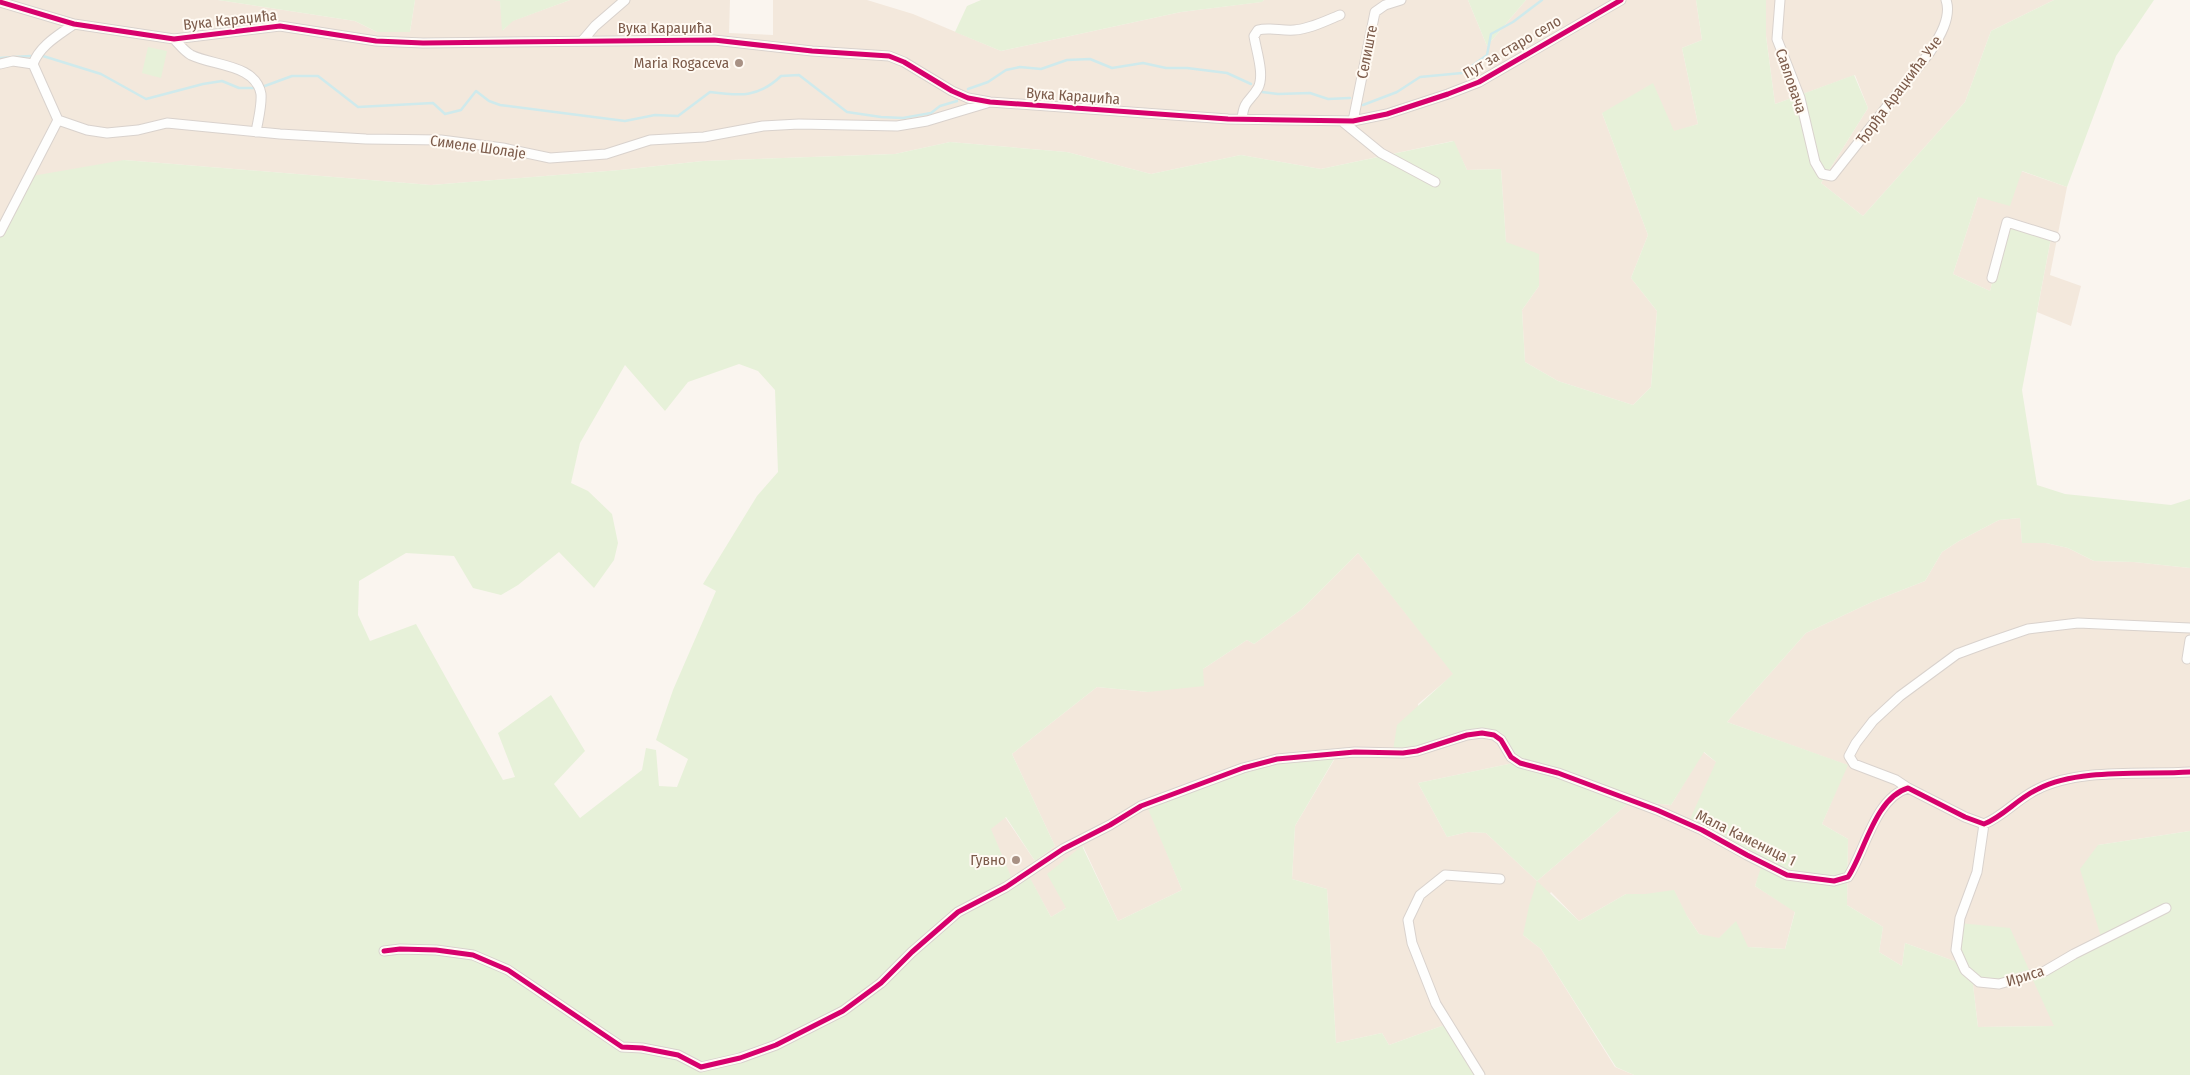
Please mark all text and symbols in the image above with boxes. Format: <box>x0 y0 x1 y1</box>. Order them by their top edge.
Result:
street label: Вука Караџића <box>182 6 278 34</box>
street label: Пут за старо село <box>1460 12 1564 82</box>
street label: Вука Караџића <box>618 19 712 37</box>
street label: Селиште <box>1353 24 1381 80</box>
street label: Ђорђа Арацкића Уче <box>1852 32 1946 148</box>
street label: Савловача <box>1772 46 1810 116</box>
place label: Maria Rogaceva <box>634 54 729 72</box>
marker: Maria Rogaceva <box>733 57 745 69</box>
street label: Вука Караџића <box>1025 84 1121 108</box>
street label: Симеле Шолаје <box>429 131 527 163</box>
street label: Мала Каменица 1 <box>1693 806 1799 870</box>
place label: Гувно <box>970 851 1006 869</box>
marker: Гувно <box>1010 854 1022 866</box>
street label: Ириса <box>2004 962 2046 990</box>

